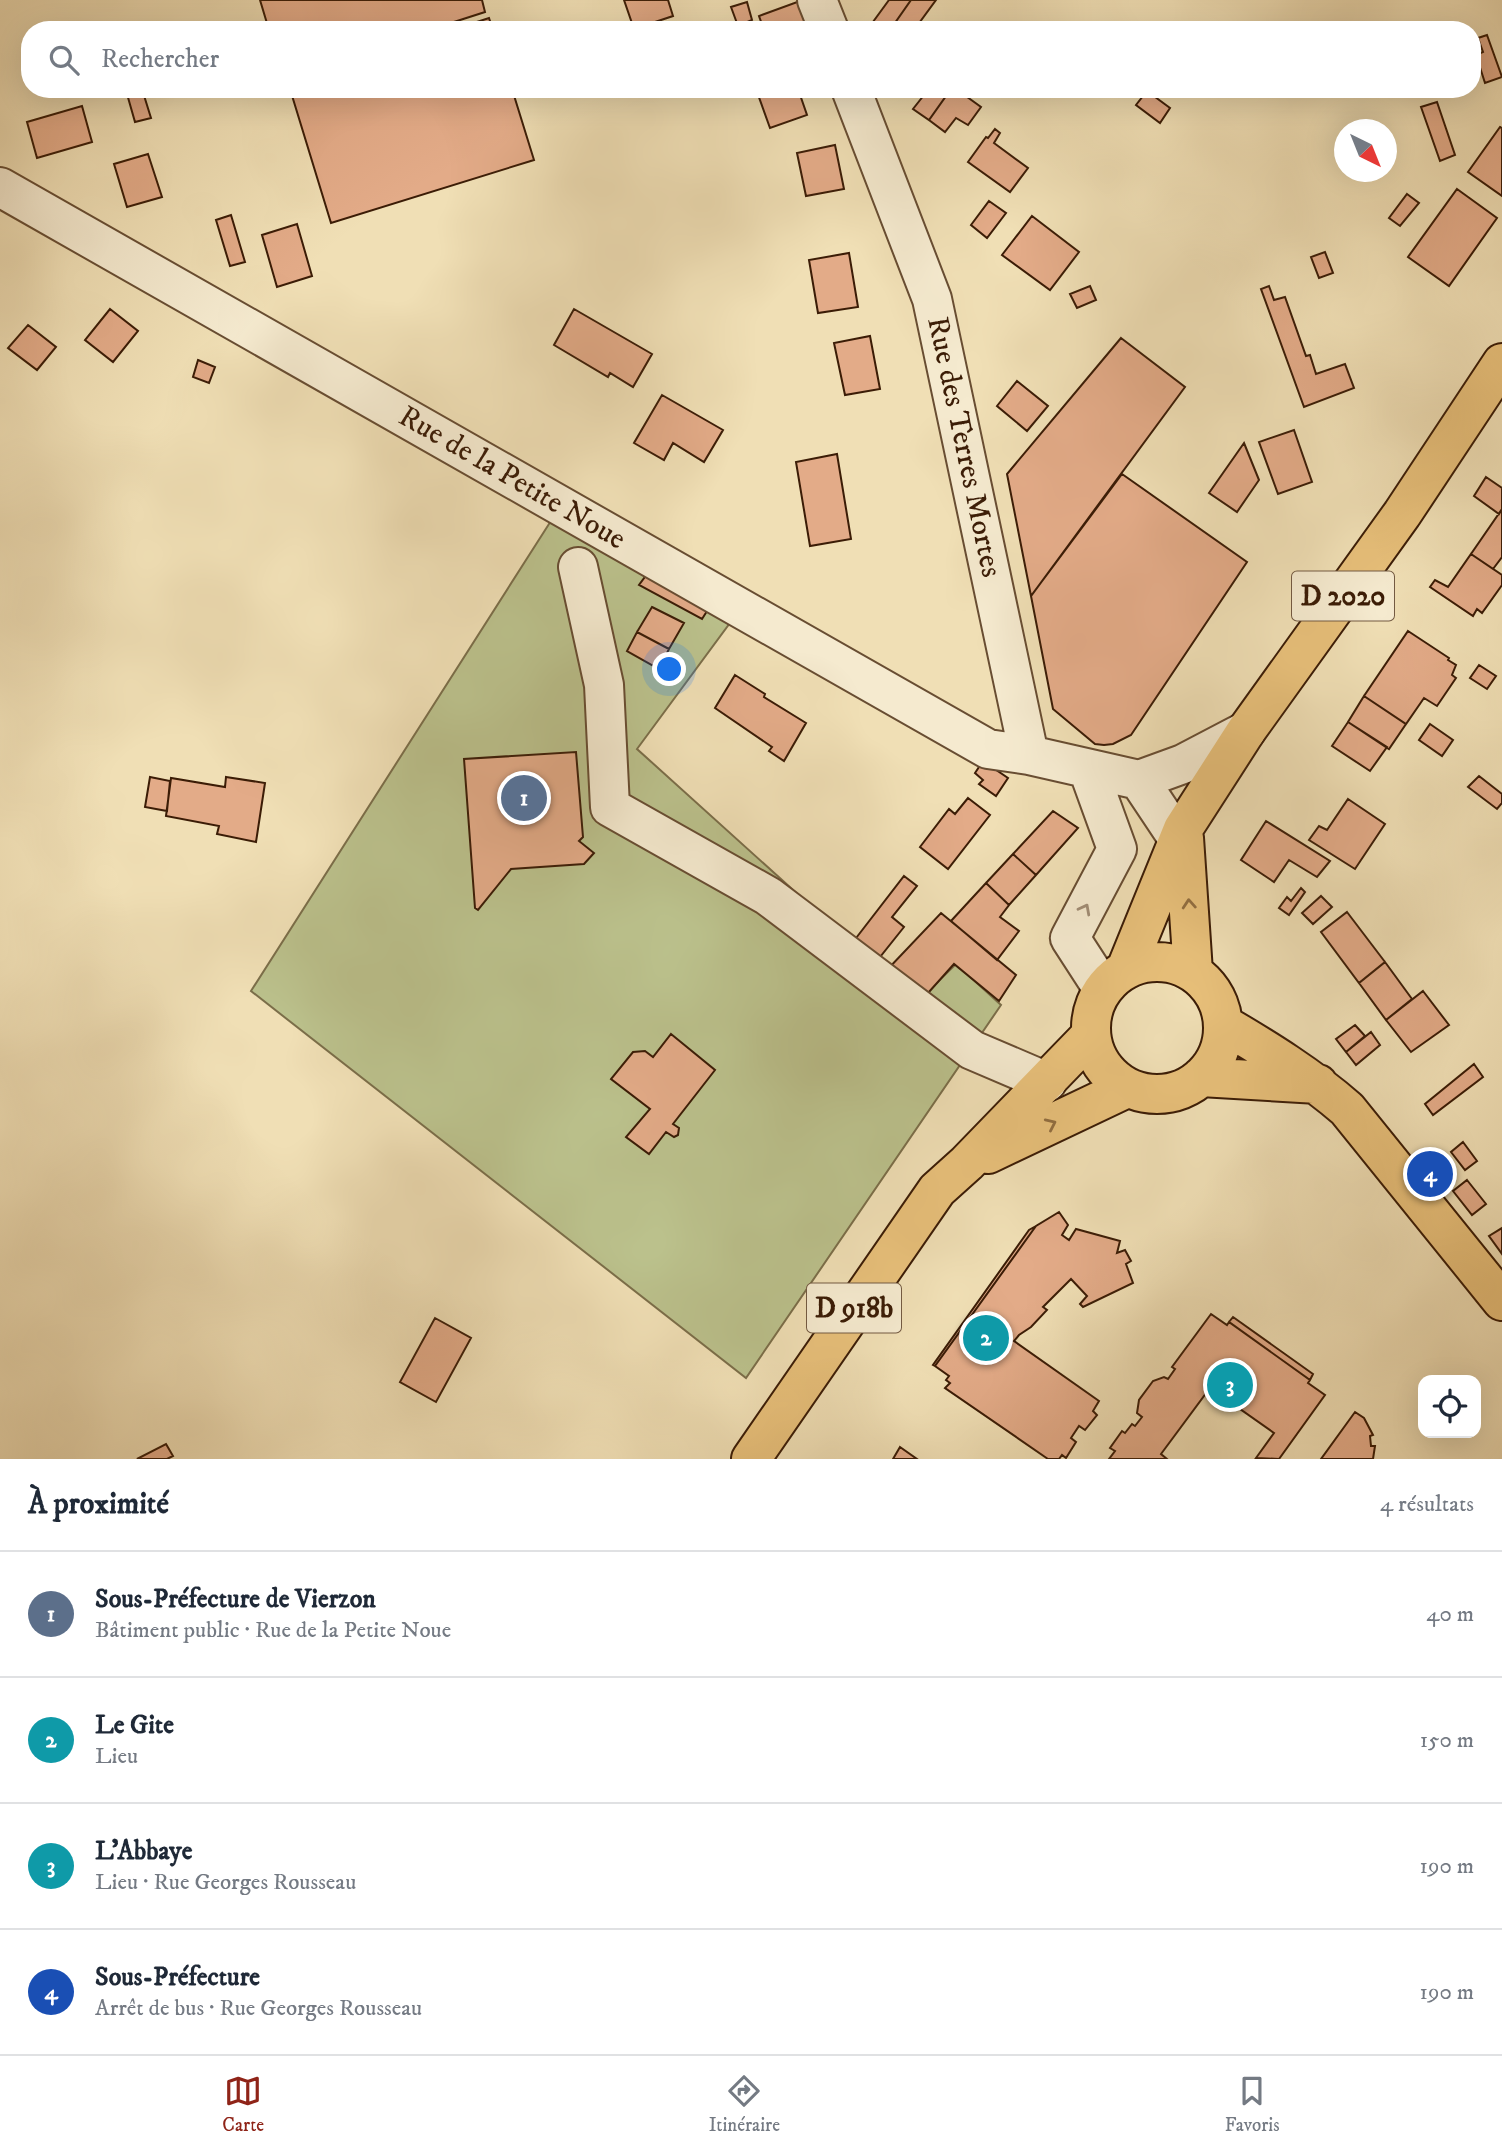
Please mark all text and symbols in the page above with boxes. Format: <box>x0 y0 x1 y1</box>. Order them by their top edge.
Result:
search box <box>21 21 1481 98</box>
icon: search <box>45 41 83 79</box>
text: Rechercher <box>101 43 219 76</box>
north arrow <box>1334 119 1397 182</box>
street label: Rue des Terres Mortes <box>918 313 1010 581</box>
street label: Rue de la Petite Noue <box>392 398 632 558</box>
road number: D 2020 <box>1292 572 1394 620</box>
your location <box>652 652 686 686</box>
pin: 1 <box>501 772 547 824</box>
one-way arrow <box>1181 898 1196 909</box>
one-way arrow <box>1077 904 1091 917</box>
one-way arrow <box>1044 1118 1056 1132</box>
pin: 4 <box>1407 1148 1453 1200</box>
road number: D 918b <box>807 1284 901 1332</box>
pin: 2 <box>963 1312 1009 1364</box>
pin: 3 <box>1207 1359 1253 1411</box>
map controls <box>1418 1375 1481 1438</box>
button: locate <box>1418 1375 1481 1438</box>
text: À proximité <box>28 1486 169 1523</box>
text: 4 résultats <box>1380 1490 1474 1519</box>
text: Sous-Préfecture de Vierzon <box>95 1583 376 1616</box>
text: 1 <box>47 1600 55 1629</box>
text: 40 m <box>1426 1600 1474 1629</box>
text: Bâtiment public · Rue de la Petite Noue <box>95 1616 451 1645</box>
text: Le Gite <box>95 1709 174 1742</box>
text: 2 <box>45 1726 57 1755</box>
text: 150 m <box>1420 1726 1474 1755</box>
text: Lieu <box>95 1742 138 1771</box>
text: L'Abbaye <box>95 1835 192 1868</box>
text: 3 <box>47 1852 55 1881</box>
text: 190 m <box>1420 1852 1474 1881</box>
text: Lieu · Rue Georges Rousseau <box>95 1868 356 1897</box>
text: Sous-Préfecture <box>95 1961 260 1994</box>
text: 4 <box>44 1978 58 2007</box>
text: 190 m <box>1420 1978 1474 2007</box>
text: Arrêt de bus · Rue Georges Rousseau <box>95 1994 422 2023</box>
tab: Carte <box>222 2072 264 2137</box>
tab: Itinéraire <box>709 2072 780 2137</box>
tab: Favoris <box>1225 2072 1280 2137</box>

